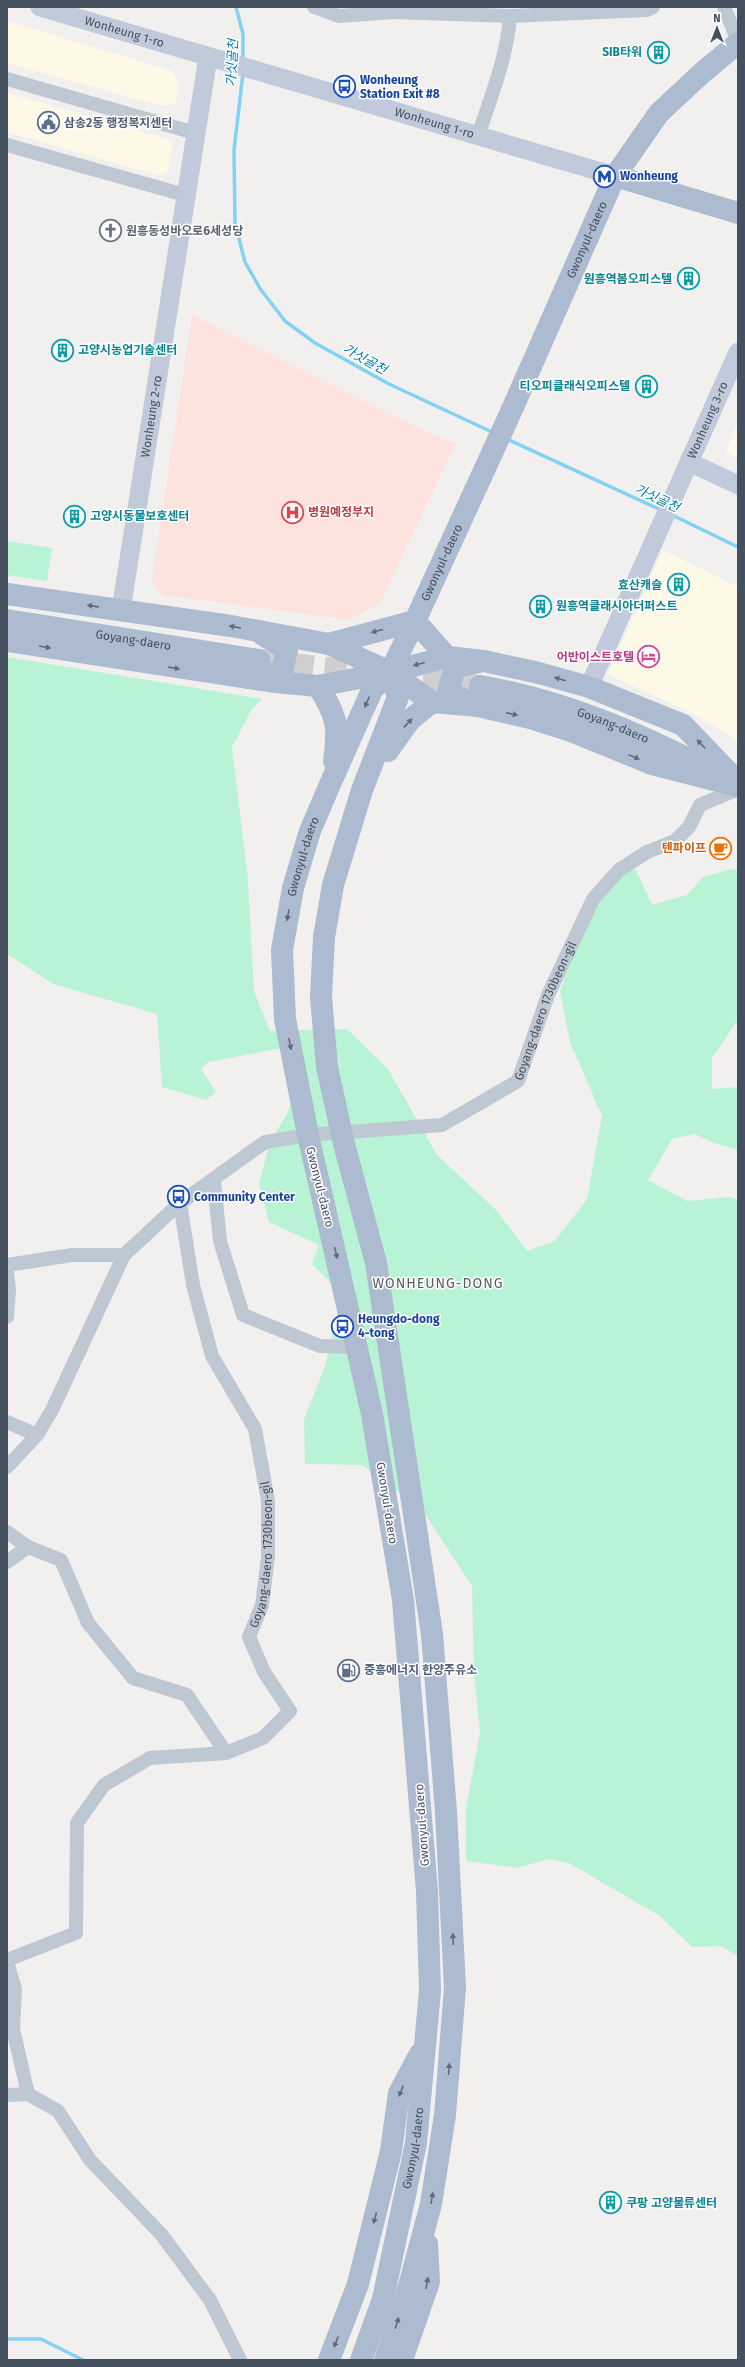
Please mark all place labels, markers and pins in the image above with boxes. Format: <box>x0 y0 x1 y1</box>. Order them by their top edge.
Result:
building icon: SIB타워 <box>645 39 671 65</box>
place label: SIB타워 <box>602 45 642 59</box>
place label: Wonheung Station Exit #8 <box>360 73 440 101</box>
bus stop icon: Wonheung Station Exit #8 <box>332 74 358 100</box>
public building icon: 삼송2동 행정복지센터 <box>35 110 61 136</box>
place label: 삼송2동 행정복지센터 <box>64 116 172 130</box>
metro station icon: Wonheung <box>592 163 618 189</box>
place label: Wonheung <box>620 169 678 183</box>
church icon: 원흥동성바오로6세성당 <box>97 218 123 244</box>
place label: 원흥동성바오로6세성당 <box>126 224 243 238</box>
building icon: 원흥역봄오피스텔 <box>675 266 701 292</box>
place label: 원흥역봄오피스텔 <box>584 272 672 286</box>
building icon: 고양시농업기술센터 <box>49 337 75 363</box>
place label: 고양시농업기술센터 <box>78 343 177 357</box>
building icon: 티오피클래식오피스텔 <box>633 373 659 399</box>
place label: 티오피클래식오피스텔 <box>520 379 630 393</box>
hospital icon: 병원예정부지 <box>280 499 306 525</box>
building icon: 고양시동물보호센터 <box>61 503 87 529</box>
place label: 병원예정부지 <box>308 505 374 519</box>
place label: 고양시동물보호센터 <box>90 509 189 523</box>
building icon: 효산캐슬 <box>665 572 691 598</box>
place label: 효산캐슬 <box>618 578 662 592</box>
building icon: 원흥역클래시아더퍼스트 <box>527 593 553 619</box>
place label: 원흥역클래시아더퍼스트 <box>556 599 677 613</box>
hotel icon: 어반이스트호텔 <box>636 644 662 670</box>
place label: 어반이스트호텔 <box>557 650 634 664</box>
cafe icon: 텐파이프 <box>708 835 734 861</box>
place label: 텐파이프 <box>662 841 706 855</box>
bus stop icon: Community Center <box>165 1184 191 1210</box>
place label: Community Center <box>194 1190 295 1204</box>
place label: Heungdo-dong 4-tong <box>358 1312 440 1340</box>
bus stop icon: Heungdo-dong 4-tong <box>330 1313 356 1339</box>
fuel station icon: 중흥에너지 한양주유소 <box>335 1657 361 1683</box>
place label: 중흥에너지 한양주유소 <box>364 1663 477 1677</box>
building icon: 쿠팡 고양물류센터 <box>597 2190 623 2216</box>
place label: 쿠팡 고양물류센터 <box>626 2196 717 2210</box>

